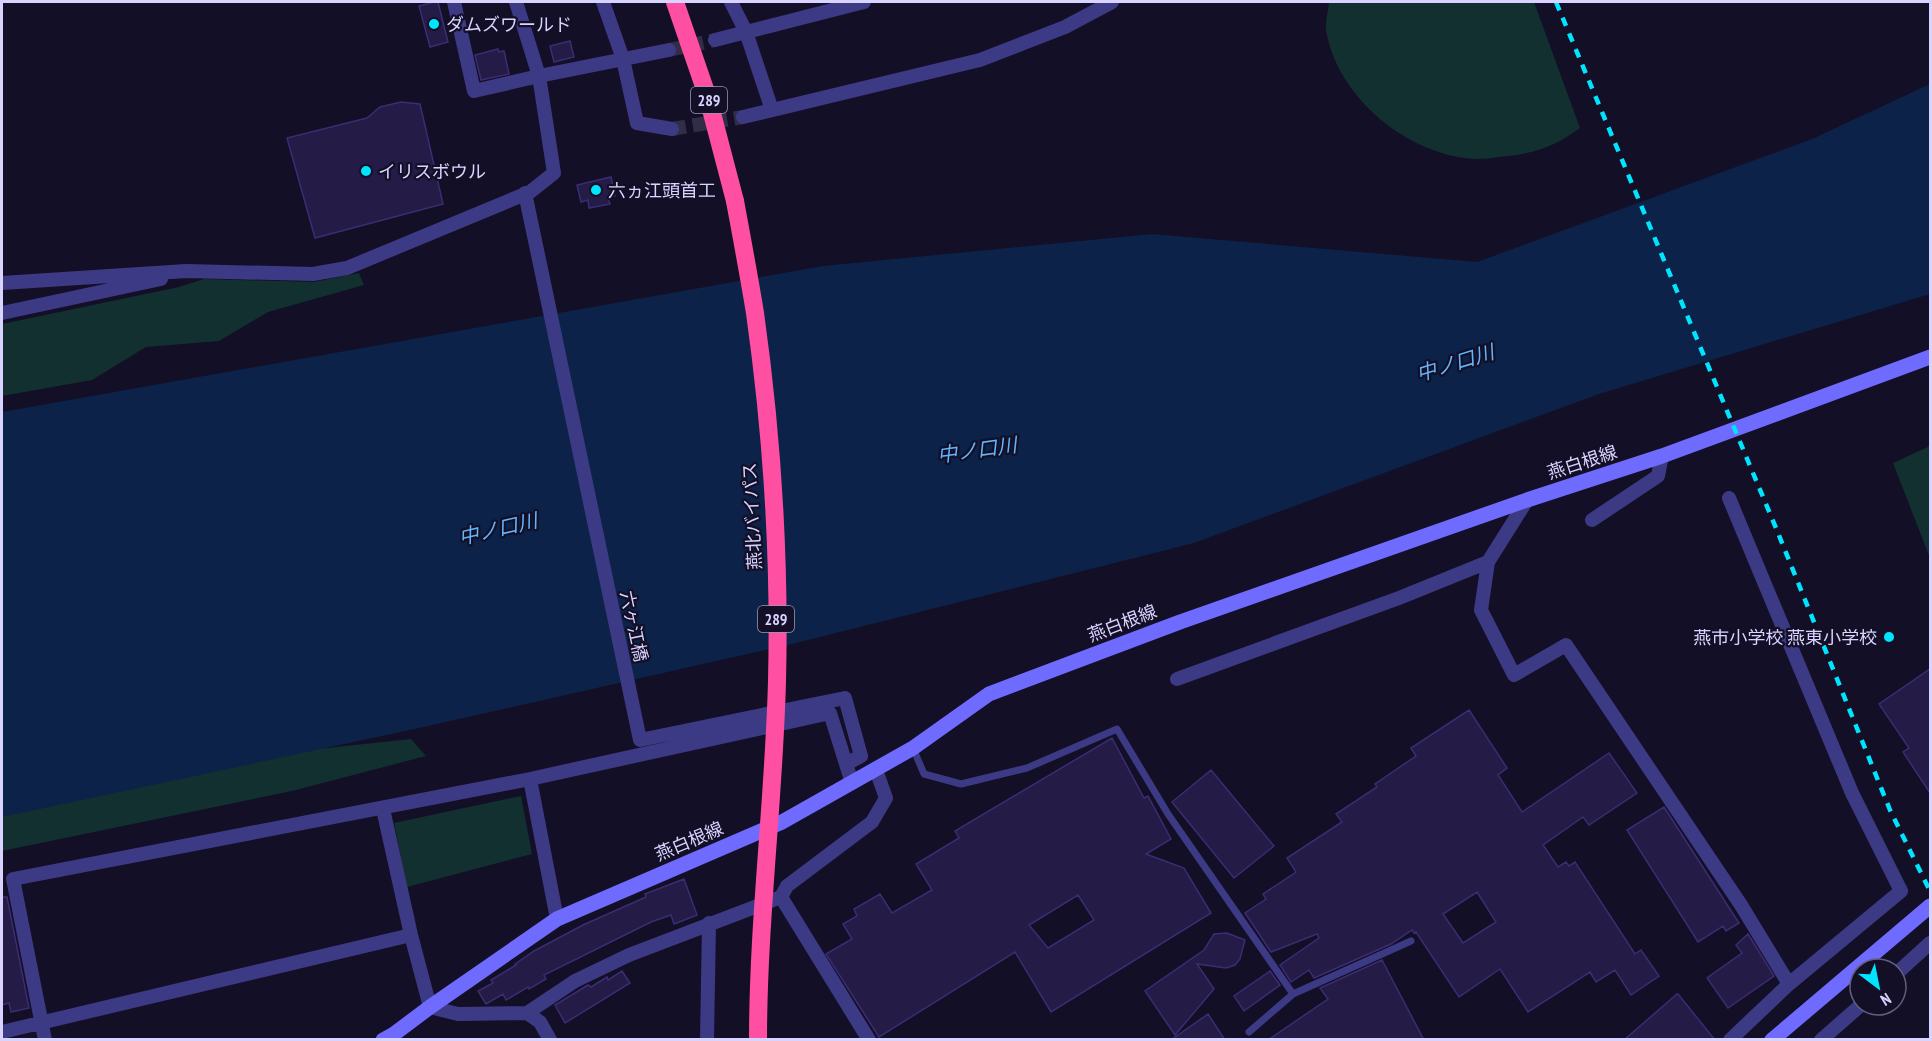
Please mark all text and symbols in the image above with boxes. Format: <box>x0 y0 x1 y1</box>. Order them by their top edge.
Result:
place label: ダムズワールド <box>446 13 572 36</box>
marker: ダムズワールド <box>427 17 441 31</box>
road number: 289 <box>691 87 727 113</box>
place label: イリスボウル <box>378 160 486 183</box>
marker: イリスボウル <box>359 164 373 178</box>
place label: 六ヵ江頭首工 <box>608 179 716 202</box>
marker: 六ヵ江頭首工 <box>589 183 603 197</box>
water label: 中ノ口川 <box>1413 338 1499 387</box>
water label: 中ノ口川 <box>936 431 1020 468</box>
street label: 燕白根線 <box>1544 440 1620 484</box>
street label: 燕北バイパス <box>738 462 766 570</box>
water label: 中ノ口川 <box>456 507 542 551</box>
street label: 六ヶ江橋 <box>615 588 653 664</box>
street label: 燕白根線 <box>1084 599 1160 647</box>
road number: 289 <box>758 606 794 632</box>
place label: 燕市小学校 燕東小学校 <box>1693 626 1877 649</box>
marker: 燕市小学校 燕東小学校 <box>1882 630 1896 644</box>
street label: 燕白根線 <box>651 816 727 866</box>
north arrow <box>1848 957 1908 1017</box>
text: N <box>1877 989 1895 1010</box>

